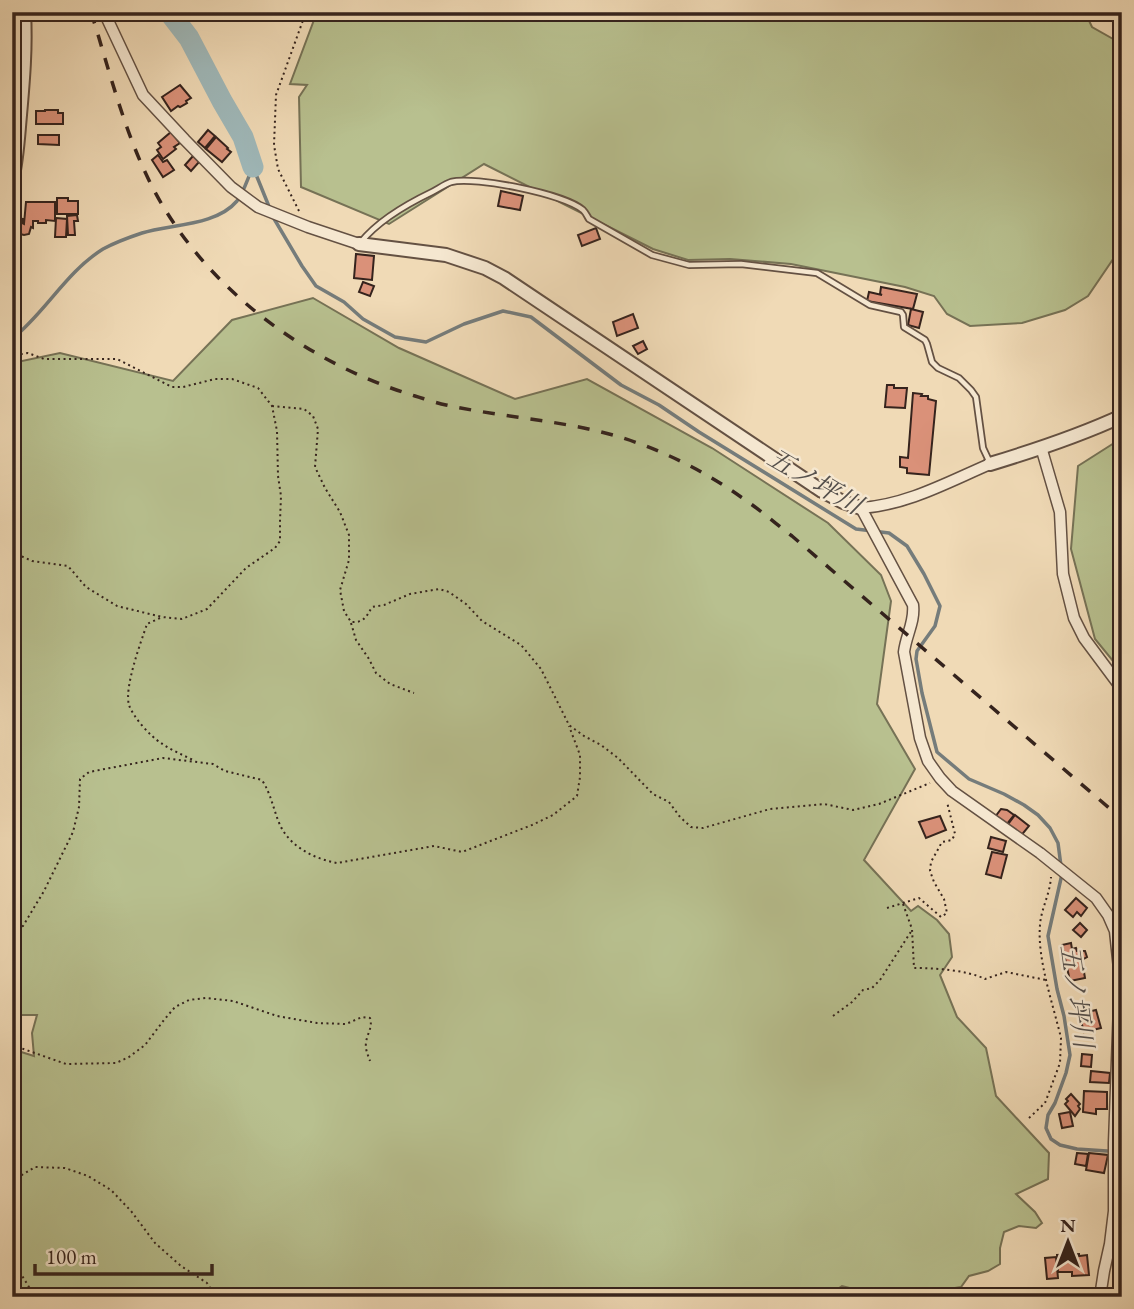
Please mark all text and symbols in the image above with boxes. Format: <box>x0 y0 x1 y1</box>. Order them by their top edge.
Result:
water label: 五ノ坪川 <box>761 440 871 523</box>
water label: 五ノ坪川 <box>1053 942 1101 1053</box>
north arrow <box>1032 1208 1102 1278</box>
text: N <box>1060 1213 1076 1238</box>
scale bar <box>35 1232 212 1276</box>
text: 100 m <box>46 1243 97 1270</box>

